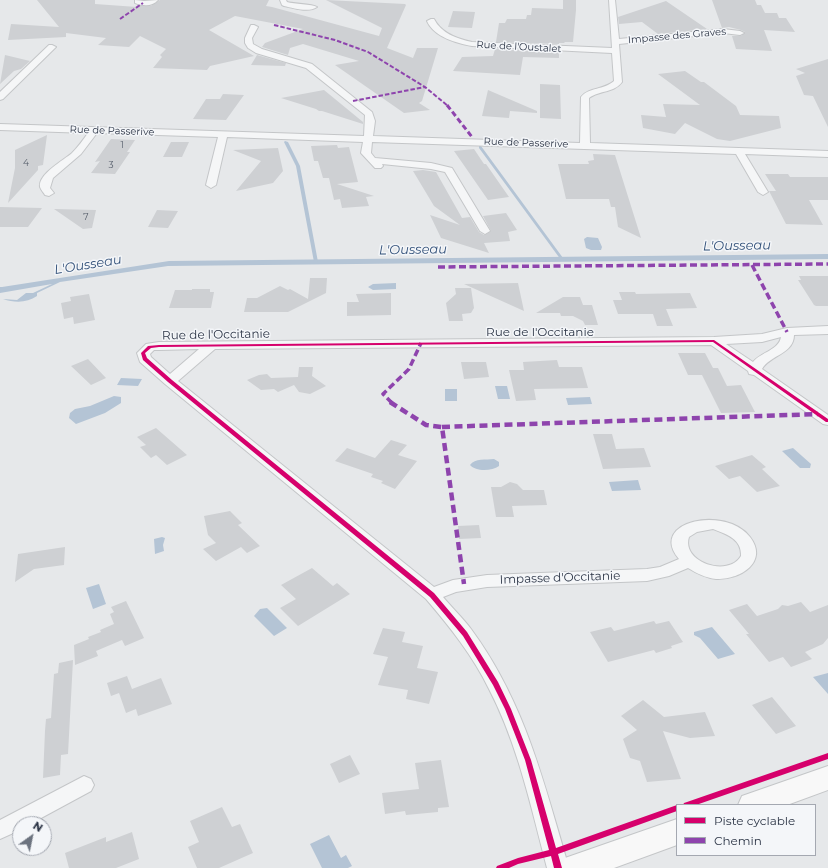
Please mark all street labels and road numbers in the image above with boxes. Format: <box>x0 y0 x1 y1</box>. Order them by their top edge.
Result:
street label: Impasse des Graves <box>627 26 727 46</box>
street label: Rue de l'Oustalet <box>476 39 562 55</box>
street label: Rue de Passerive <box>69 124 155 138</box>
street label: Rue de Passerive <box>483 136 569 150</box>
street label: Rue de l'Occitanie <box>486 325 594 339</box>
street label: Rue de l'Occitanie <box>162 327 270 343</box>
street label: Impasse d'Occitanie <box>499 569 621 587</box>

